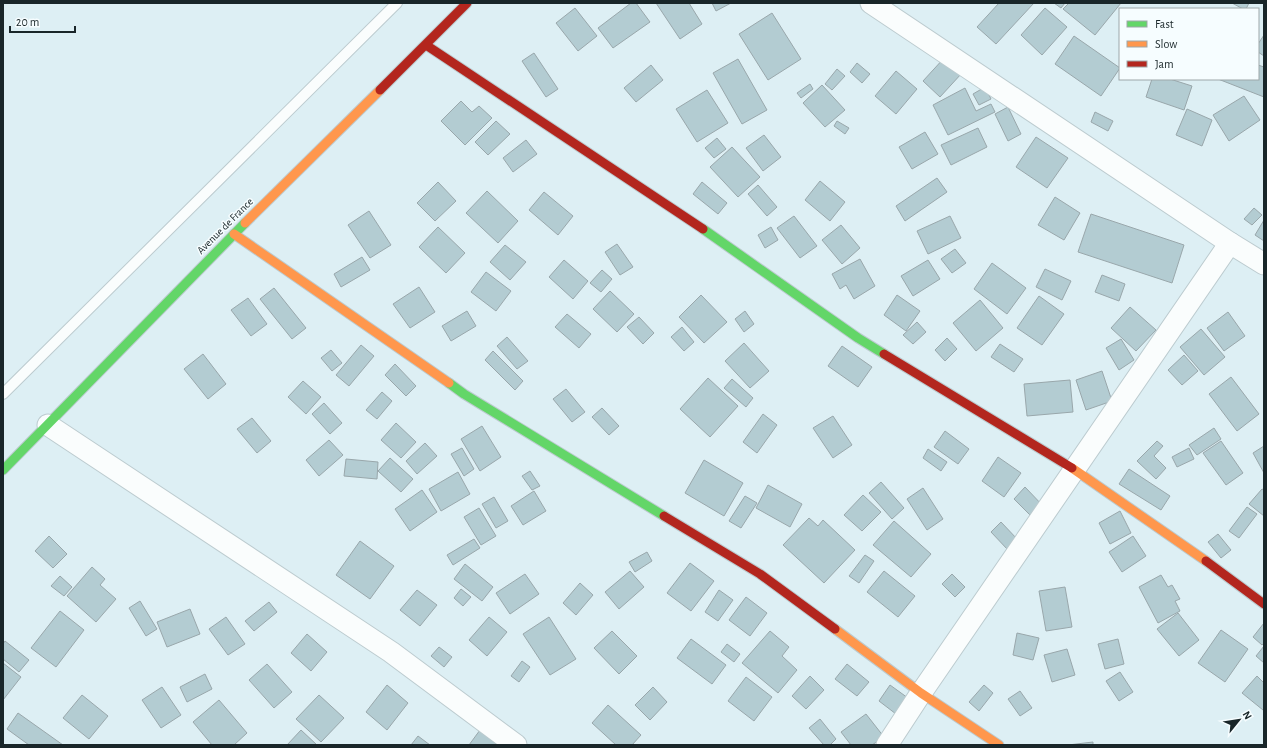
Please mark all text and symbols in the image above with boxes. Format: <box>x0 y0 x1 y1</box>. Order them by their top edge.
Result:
scale bar <box>10 8 75 34</box>
legend <box>1119 8 1259 80</box>
text: 20 m <box>16 16 39 28</box>
text: Fast <box>1155 18 1174 30</box>
text: Slow <box>1155 38 1177 50</box>
text: Jam <box>1155 58 1174 70</box>
street label: Avenue de France <box>195 196 255 256</box>
north arrow <box>1219 700 1259 740</box>
text: N <box>1241 709 1254 721</box>

